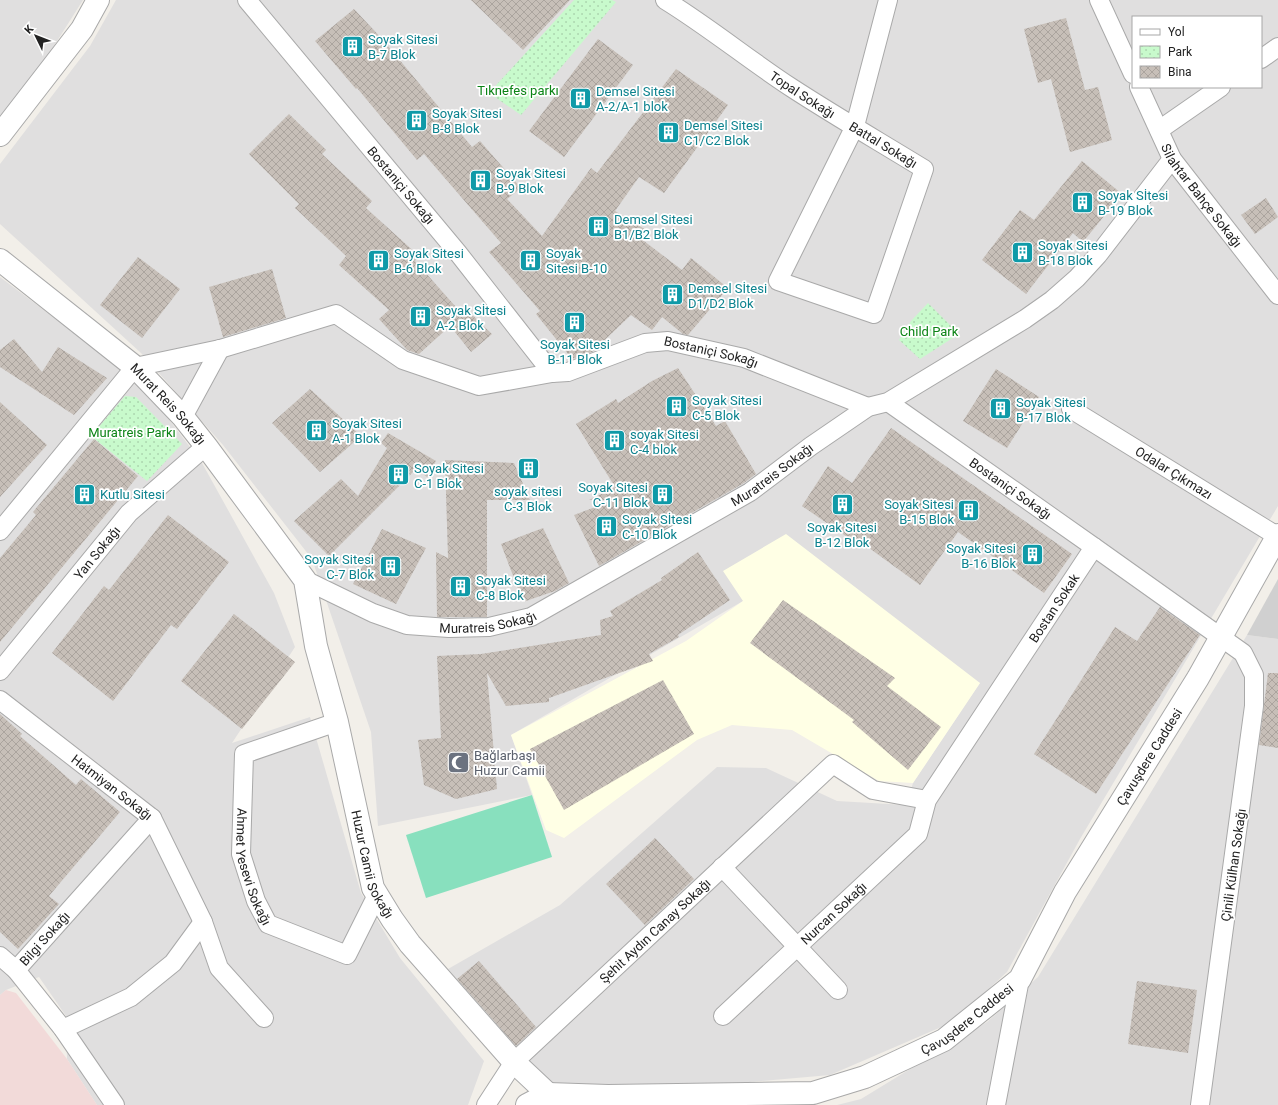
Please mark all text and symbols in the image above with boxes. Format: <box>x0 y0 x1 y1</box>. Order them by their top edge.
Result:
north arrow <box>16 16 56 56</box>
legend <box>1132 16 1262 88</box>
text: K <box>22 22 37 37</box>
text: Yol <box>1168 25 1185 39</box>
place label: Soyak Sitesi B-7 Blok <box>368 32 438 62</box>
building icon: Soyak Sitesi B-7 Blok <box>340 33 366 59</box>
text: Park <box>1168 45 1193 59</box>
text: Bina <box>1168 65 1192 79</box>
street label: Topal Sokağı <box>767 68 838 121</box>
park label: Tıknefes parkı <box>477 83 559 98</box>
place label: Demsel Sitesi A-2/A-1 blok <box>596 84 675 114</box>
building icon: Demsel Sitesi A-2/A-1 blok <box>568 85 594 111</box>
place label: Soyak Sitesi B-8 Blok <box>432 106 502 136</box>
building icon: Soyak Sitesi B-8 Blok <box>404 107 430 133</box>
place label: Demsel Sitesi C1/C2 Blok <box>684 118 763 148</box>
building icon: Demsel Sitesi C1/C2 Blok <box>656 119 682 145</box>
street label: Battal Sokağı <box>847 119 920 171</box>
street label: Silahtar Bahçe Sokağı <box>1158 141 1245 250</box>
street label: Bostaniçi Sokağı <box>364 144 438 227</box>
place label: Soyak Sitesi B-9 Blok <box>496 166 566 196</box>
building icon: Soyak Sitesi B-9 Blok <box>467 167 493 193</box>
place label: Soyak Sİtesi B-19 Blok <box>1098 188 1168 218</box>
building icon: Soyak Sİtesi B-19 Blok <box>1070 189 1096 215</box>
place label: Demsel Sitesi B1/B2 Blok <box>614 212 693 242</box>
building icon: Demsel Sitesi B1/B2 Blok <box>586 213 612 239</box>
place label: Soyak Sitesi B-18 Blok <box>1038 238 1108 268</box>
building icon: Soyak Sitesi B-18 Blok <box>1010 239 1036 265</box>
place label: Soyak Sitesi B-6 Blok <box>394 246 464 276</box>
place label: Soyak Sitesi B-10 <box>546 246 607 276</box>
building icon: Soyak Sitesi B-6 Blok <box>366 247 392 273</box>
building icon: Soyak Sitesi B-10 <box>517 247 543 273</box>
place label: Demsel Sİtesi D1/D2 Blok <box>688 281 767 311</box>
building icon: Demsel Sİtesi D1/D2 Blok <box>659 282 685 308</box>
place label: Soyak Sİtesi A-2 Blok <box>436 303 506 333</box>
building icon: Soyak Sİtesi A-2 Blok <box>408 304 434 330</box>
building icon: Soyak Sitesi B-11 Blok <box>562 309 588 335</box>
park label: Child Park <box>900 324 959 339</box>
street label: Bostaniçi Sokağı <box>662 333 760 371</box>
place label: Soyak Sitesi B-11 Blok <box>540 337 610 367</box>
street label: Murat Reis Sokağı <box>127 360 209 448</box>
place label: Soyak Sitesi C-5 Blok <box>692 393 762 423</box>
building icon: Soyak Sitesi C-5 Blok <box>663 394 689 420</box>
place label: Soyak Sitesi B-17 Blok <box>1016 395 1086 425</box>
building icon: Soyak Sitesi B-17 Blok <box>988 396 1014 422</box>
place label: Soyak Sitesi A-1 Blok <box>332 416 402 446</box>
building icon: Soyak Sitesi A-1 Blok <box>303 417 329 443</box>
park label: Muratreis Parkı <box>88 425 176 440</box>
place label: soyak Sitesi C-4 blok <box>630 427 699 457</box>
building icon: soyak Sitesi C-4 blok <box>602 428 628 454</box>
street label: Muratreis Sokağı <box>728 440 816 509</box>
street label: Odalar Çıkmazı <box>1132 444 1215 502</box>
street label: Bostaniçi Sokağı <box>967 455 1054 523</box>
building icon: soyak sitesi C-3 Blok <box>515 456 541 482</box>
place label: Soyak Sitesi C-1 Blok <box>414 461 484 491</box>
building icon: Soyak Sitesi C-1 Blok <box>386 462 412 488</box>
place label: Soyak Sitesi C-11 Blok <box>578 480 648 510</box>
building icon: Kutlu Sitesi <box>72 481 98 507</box>
building icon: Soyak Sitesi C-11 Blok <box>650 481 676 507</box>
place label: soyak sitesi C-3 Blok <box>494 484 562 514</box>
place label: Kutlu Sitesi <box>100 487 165 502</box>
building icon: Soyak Sitesi B-12 Blok <box>829 492 855 518</box>
place label: Soyak Sitesi B-15 Blok <box>884 497 954 527</box>
building icon: Soyak Sitesi B-15 Blok <box>956 498 982 524</box>
place label: Soyak Sİtesi C-10 Blok <box>622 512 692 542</box>
building icon: Soyak Sİtesi C-10 Blok <box>594 513 620 539</box>
place label: Soyak Sitesi B-12 Blok <box>807 520 877 550</box>
street label: Yan Sokağı <box>71 523 123 582</box>
place label: Soyak Sitesi B-16 Blok <box>946 541 1016 571</box>
building icon: Soyak Sitesi B-16 Blok <box>1019 542 1045 568</box>
place label: Soyak Sitesi C-7 Blok <box>304 552 374 582</box>
building icon: Soyak Sitesi C-7 Blok <box>377 553 403 579</box>
street label: Bostan Sokak <box>1026 571 1083 646</box>
place label: Soyak Sitesi C-8 Blok <box>476 573 546 603</box>
building icon: Soyak Sitesi C-8 Blok <box>448 574 474 600</box>
street label: Muratreis Sokağı <box>439 608 539 636</box>
street label: Çavuşdere Caddesi <box>1114 706 1185 808</box>
place label: Bağlarbaşı Huzur Camii <box>474 748 545 778</box>
mosque icon: Bağlarbaşı Huzur Camii <box>445 749 471 775</box>
street label: Hatmiyan Sokağı <box>69 751 155 823</box>
street label: Ahmet Yesevi Sokağı <box>233 808 274 928</box>
street label: Çinili Külhan Sokağı <box>1218 808 1249 922</box>
street label: Huzur Camii Sokağı <box>348 809 397 921</box>
street label: Şehit Aydın Canay Sokağı <box>597 875 714 986</box>
street label: Nurcan Sokağı <box>798 879 870 948</box>
street label: Bilgi Sokağı <box>17 909 73 969</box>
street label: Çavuşdere Caddesi <box>918 981 1016 1058</box>

